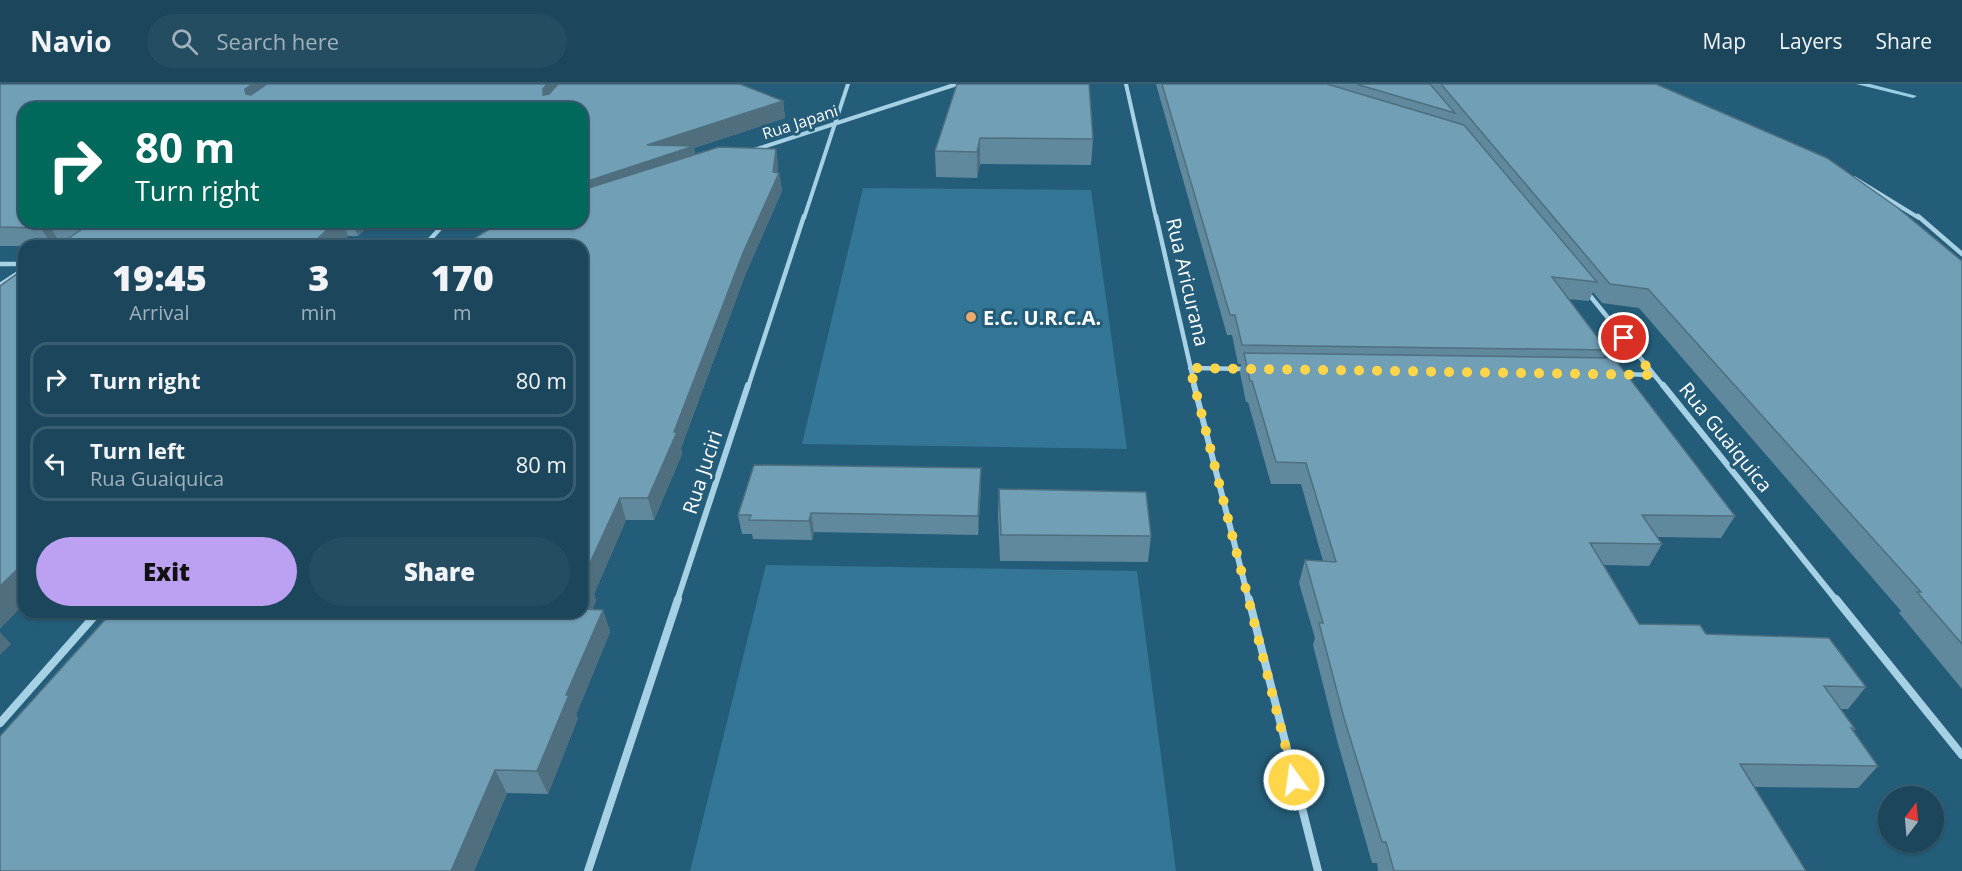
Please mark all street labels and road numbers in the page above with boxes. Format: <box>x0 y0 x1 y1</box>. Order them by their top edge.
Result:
street label: Rua Japani <box>759 99 841 145</box>
street label: Rua Aricurana <box>1160 215 1216 349</box>
street label: Rua Guaiquica <box>1673 376 1779 498</box>
street label: Rua Juciri <box>676 427 728 517</box>

